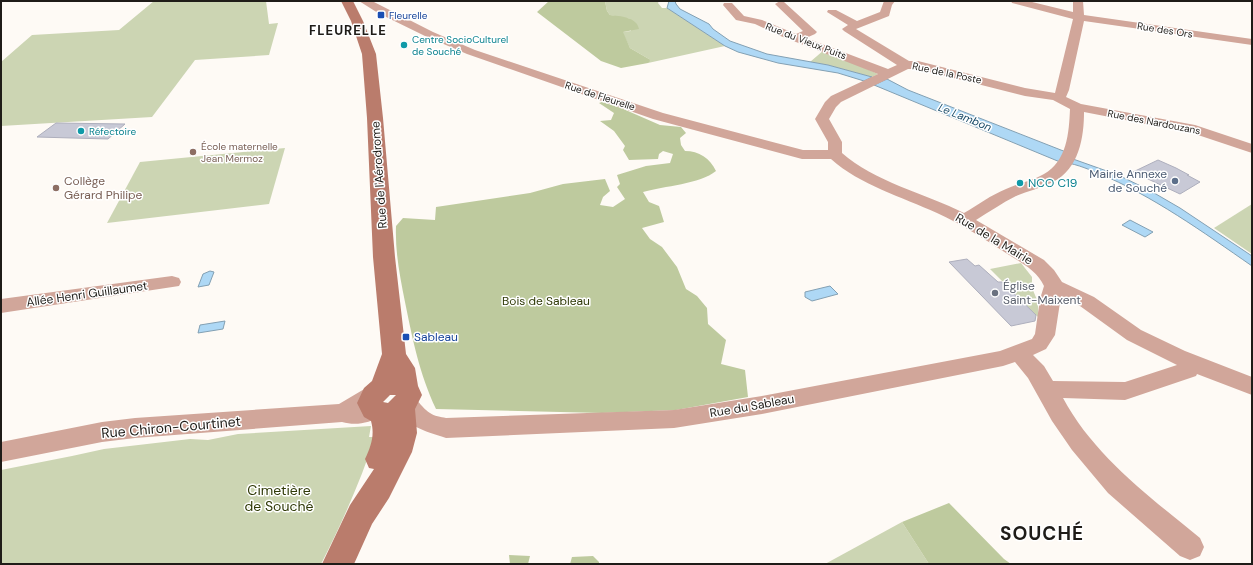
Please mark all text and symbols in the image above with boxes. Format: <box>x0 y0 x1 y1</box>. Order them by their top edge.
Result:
place label: Fleurelle <box>389 9 428 22</box>
marker: Fleurelle <box>376 10 386 20</box>
street label: Rue des Ors <box>1136 19 1194 41</box>
street label: Rue du Vieux Puits <box>764 20 848 62</box>
district label: FLEURELLE <box>309 22 387 39</box>
place label: Centre SocioCulturel de Souché <box>412 33 508 58</box>
marker: Centre SocioCulturel de Souché <box>399 40 409 50</box>
street label: Rue de la Poste <box>911 59 983 87</box>
street label: Rue de Fleurelle <box>563 79 637 114</box>
water label: Le Lambon <box>936 100 994 134</box>
street label: Rue des Nardouzans <box>1107 107 1201 137</box>
street label: Rue de l'Aérodrome <box>367 121 391 229</box>
place label: Réfectoire <box>89 125 136 138</box>
marker: Réfectoire <box>76 126 86 136</box>
place label: École maternelle Jean Mermoz <box>201 140 278 165</box>
marker: École maternelle Jean Mermoz <box>188 147 198 157</box>
place label: Mairie Annexe de Souché <box>1089 166 1167 196</box>
place label: Collège Gérard Philipe <box>64 173 143 203</box>
place label: NCO C19 <box>1028 175 1077 191</box>
marker: Mairie Annexe de Souché <box>1170 176 1180 186</box>
marker: NCO C19 <box>1015 178 1025 188</box>
marker: Collège Gérard Philipe <box>51 183 61 193</box>
street label: Rue de la Mairie <box>952 210 1036 269</box>
street label: Allée Henri Guillaumet <box>25 278 149 310</box>
place label: Église Saint-Maixent <box>1003 278 1081 308</box>
marker: Église Saint-Maixent <box>990 288 1000 298</box>
park label: Bois de Sableau <box>502 293 590 309</box>
place label: Sableau <box>414 329 458 345</box>
marker: Sableau <box>401 332 411 342</box>
street label: Rue du Sableau <box>709 391 796 421</box>
street label: Rue Chiron-Courtinet <box>101 412 241 442</box>
park label: Cimetière de Souché <box>245 481 313 515</box>
district label: SOUCHÉ <box>1000 521 1084 546</box>

